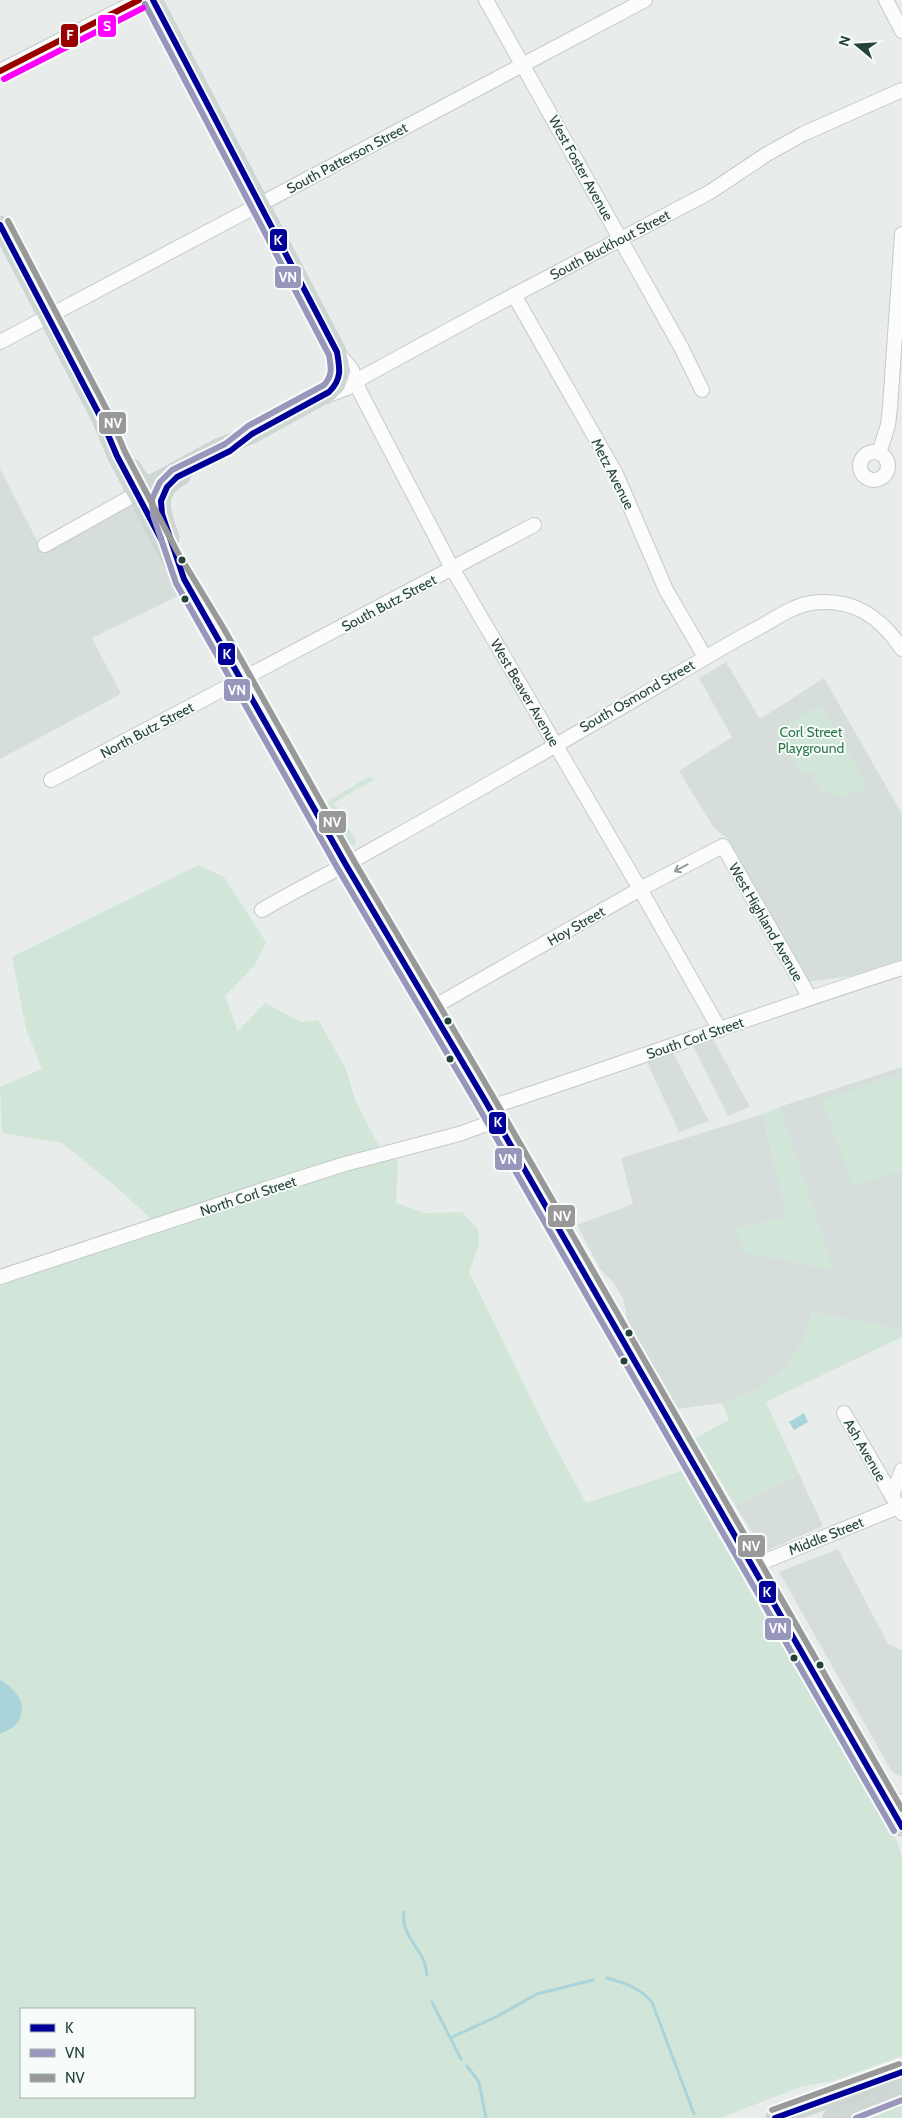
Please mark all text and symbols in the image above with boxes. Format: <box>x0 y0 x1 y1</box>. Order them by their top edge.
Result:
line badge: S <box>97 14 117 38</box>
text: S <box>103 17 111 35</box>
north arrow <box>832 20 882 70</box>
line badge: F <box>60 23 79 48</box>
text: F <box>66 26 74 44</box>
text: N <box>835 33 855 48</box>
street label: West Foster Avenue <box>545 112 617 224</box>
street label: South Patterson Street <box>283 118 411 198</box>
street label: South Buckhout Street <box>547 206 673 284</box>
line badge: K <box>269 228 288 252</box>
text: K <box>274 231 283 249</box>
line badge: VN <box>274 265 302 289</box>
text: VN <box>279 268 297 286</box>
line badge: NV <box>98 411 127 435</box>
text: NV <box>104 414 123 432</box>
street label: Metz Avenue <box>587 436 639 512</box>
unlabelled marker <box>177 555 187 565</box>
street label: South Butz Street <box>339 570 440 636</box>
unlabelled marker <box>180 594 190 604</box>
street label: West Beaver Avenue <box>487 636 564 750</box>
line badge: K <box>217 642 236 666</box>
text: K <box>223 645 232 663</box>
street label: South Osmond Street <box>576 656 698 736</box>
line badge: VN <box>223 678 251 702</box>
text: VN <box>228 681 246 699</box>
street label: North Butz Street <box>97 698 197 762</box>
park label: Corl Street Playground <box>778 723 844 757</box>
line badge: NV <box>318 810 347 834</box>
text: NV <box>323 813 342 831</box>
street label: West Highland Avenue <box>725 859 807 985</box>
one-way arrow <box>674 863 689 873</box>
street label: Hoy Street <box>544 902 608 950</box>
street label: South Corl Street <box>644 1013 746 1063</box>
unlabelled marker <box>443 1016 453 1026</box>
unlabelled marker <box>445 1054 455 1064</box>
line badge: K <box>488 1111 507 1135</box>
text: K <box>494 1113 503 1131</box>
line badge: VN <box>494 1147 523 1171</box>
text: VN <box>499 1150 517 1168</box>
street label: North Corl Street <box>198 1172 299 1220</box>
line badge: NV <box>547 1204 576 1228</box>
text: NV <box>553 1207 572 1225</box>
unlabelled marker <box>624 1328 634 1338</box>
unlabelled marker <box>619 1356 629 1366</box>
street label: Ash Avenue <box>840 1415 890 1485</box>
street label: Middle Street <box>786 1513 866 1559</box>
line badge: NV <box>737 1534 766 1558</box>
text: NV <box>742 1537 761 1555</box>
line badge: K <box>758 1580 777 1604</box>
text: K <box>763 1583 772 1601</box>
line badge: VN <box>764 1617 792 1641</box>
text: VN <box>769 1619 787 1637</box>
unlabelled marker <box>789 1653 799 1663</box>
unlabelled marker <box>815 1660 825 1670</box>
legend <box>20 2008 195 2098</box>
text: K <box>65 2019 74 2037</box>
text: VN <box>65 2044 85 2062</box>
text: NV <box>65 2069 86 2087</box>

